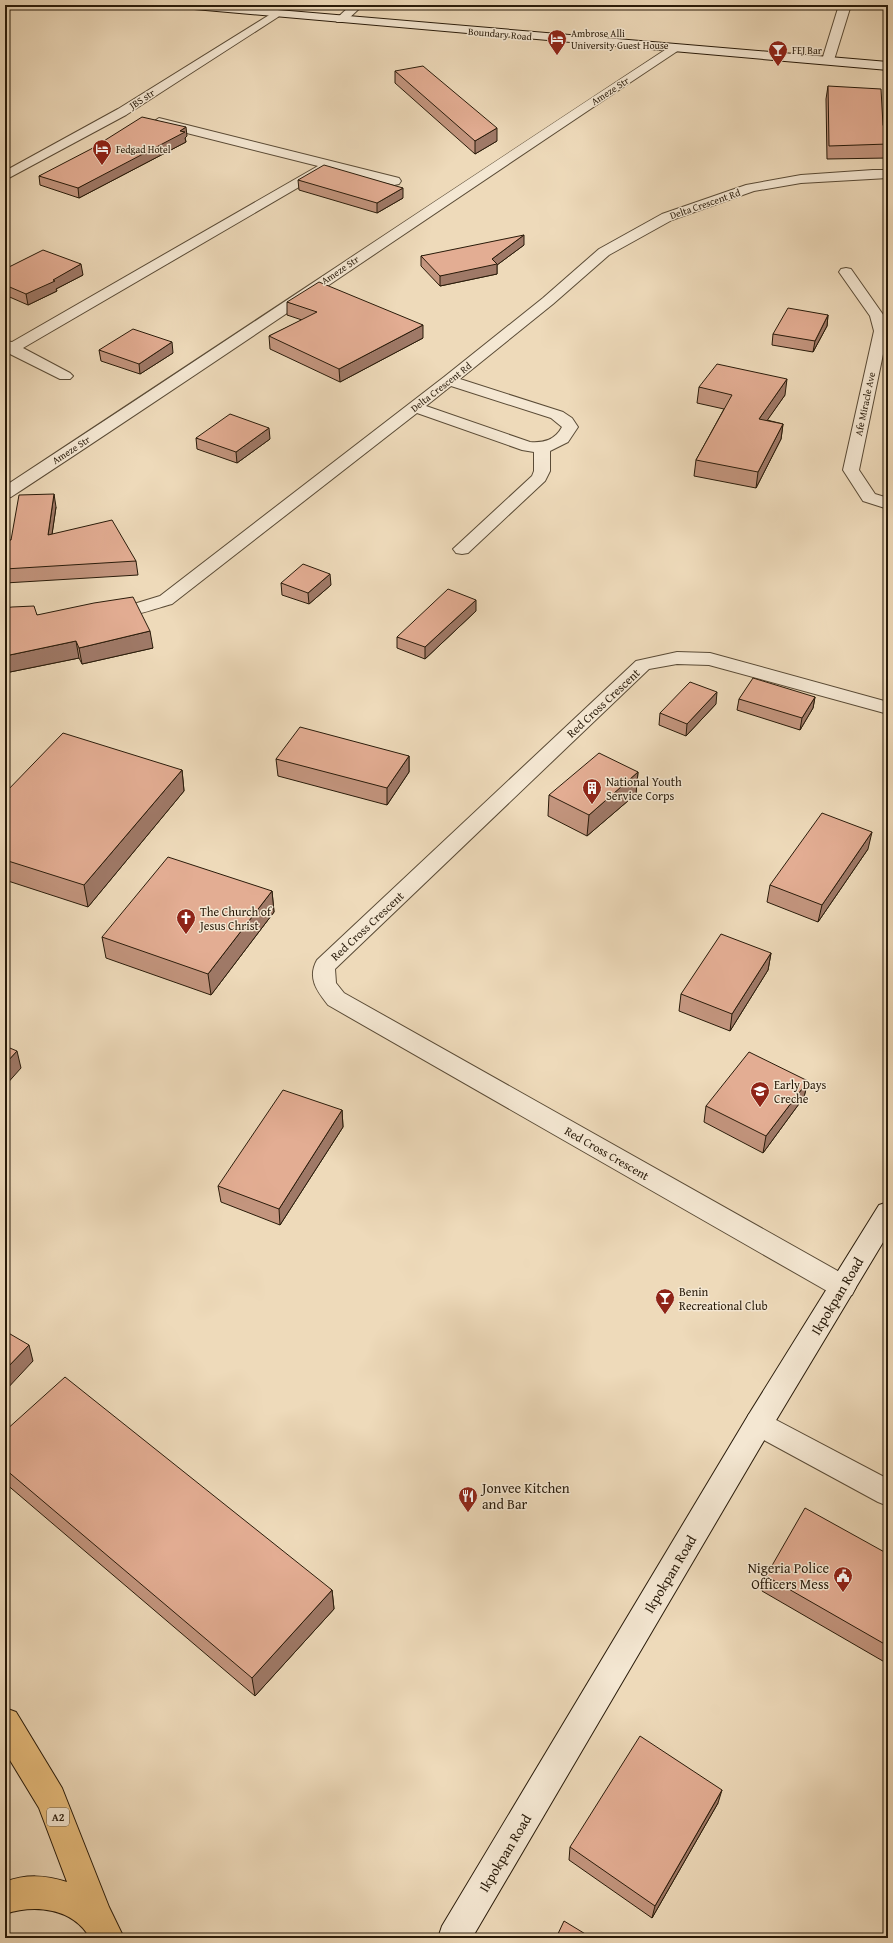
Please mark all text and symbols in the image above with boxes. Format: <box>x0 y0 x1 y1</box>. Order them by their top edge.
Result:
street label: Boundary Road <box>467 24 533 44</box>
place label: Ambrose Alli University Guest House <box>571 26 669 53</box>
hotel icon: Ambrose Alli University Guest House <box>546 28 568 56</box>
bar icon: FEJ Bar <box>767 39 789 67</box>
place label: FEJ Bar <box>792 43 822 58</box>
street label: Ameze Str <box>588 73 632 109</box>
street label: JBS str <box>125 85 158 114</box>
hotel icon: Fedgad Hotel <box>91 138 113 166</box>
place label: Fedgad Hotel <box>116 142 171 157</box>
street label: Delta Crescent Rd <box>668 185 743 223</box>
street label: Ameze Str <box>318 252 362 288</box>
street label: Delta Crescent Rd <box>407 358 475 416</box>
street label: Afe Miracle Ave <box>851 370 879 437</box>
street label: Ameze Str <box>49 432 93 468</box>
street label: Red Cross Crescent <box>563 664 644 742</box>
place label: National Youth Service Corps <box>606 773 682 804</box>
building icon: National Youth Service Corps <box>581 777 603 805</box>
street label: Red Cross Crescent <box>327 887 408 965</box>
place label: The Church of Jesus Christ <box>198 903 272 934</box>
church icon: The Church of Jesus Christ <box>175 907 197 935</box>
place label: Early Days Creche <box>774 1076 827 1107</box>
school or university icon: Early Days Creche <box>749 1080 771 1108</box>
street label: Red Cross Crescent <box>562 1122 653 1184</box>
street label: Ikpokpan Road <box>806 1253 868 1339</box>
place label: Benin Recreational Club <box>679 1283 768 1314</box>
bar icon: Benin Recreational Club <box>654 1287 676 1315</box>
place label: Jonvee Kitchen and Bar <box>480 1478 570 1514</box>
restaurant icon: Jonvee Kitchen and Bar <box>457 1485 479 1513</box>
street label: Ikpokpan Road <box>639 1531 701 1617</box>
place label: Nigeria Police Officers Mess <box>748 1558 829 1594</box>
public building icon: Nigeria Police Officers Mess <box>832 1565 854 1593</box>
road number: A2 <box>47 1808 69 1826</box>
street label: Ikpokpan Road <box>474 1810 536 1896</box>

